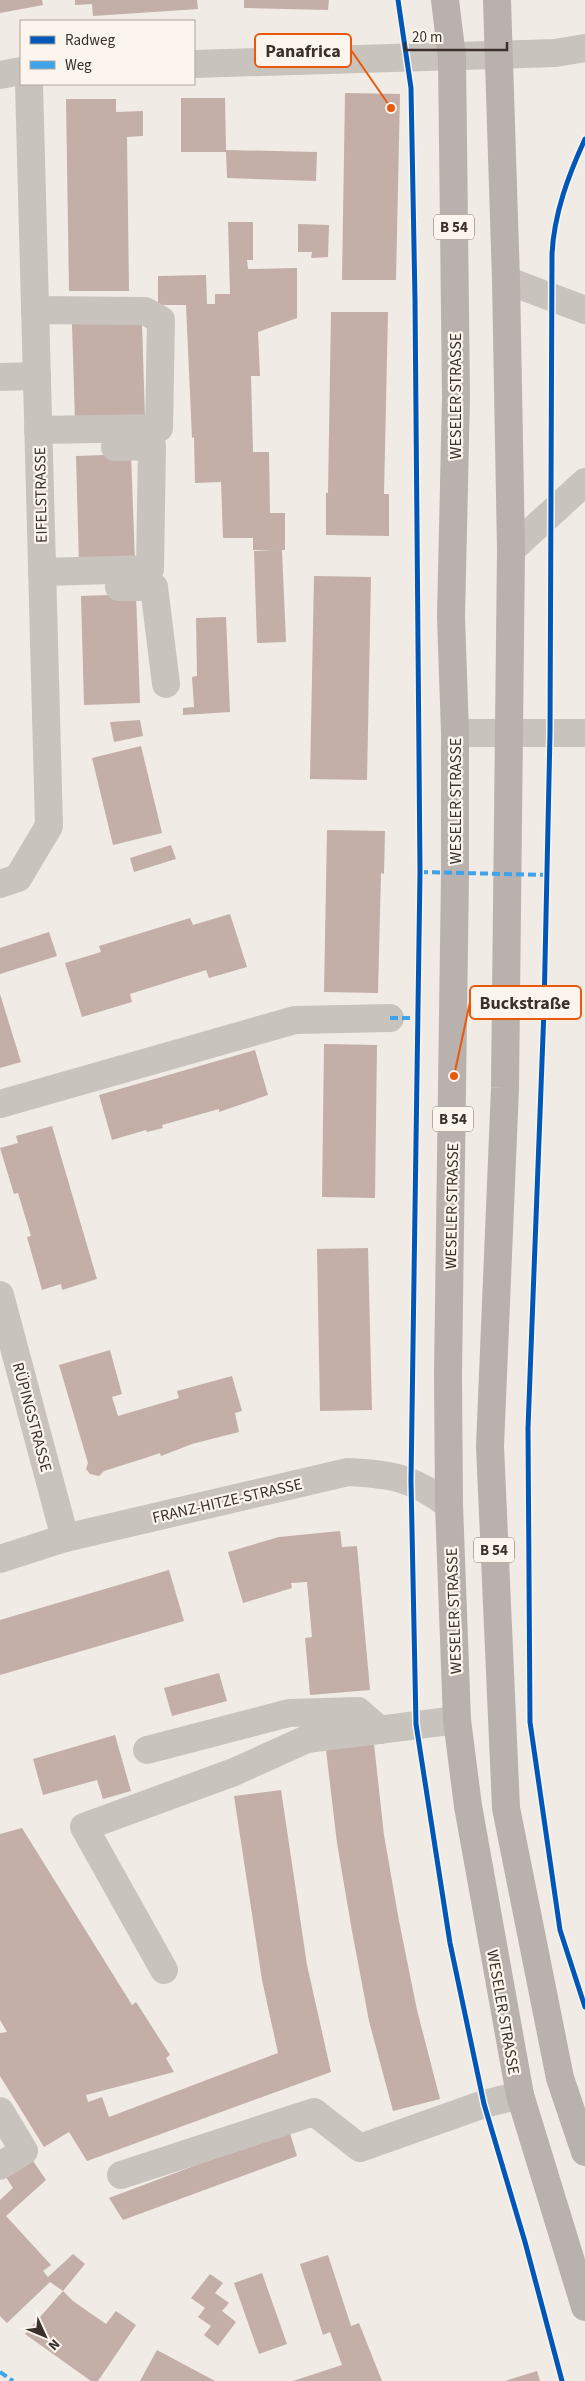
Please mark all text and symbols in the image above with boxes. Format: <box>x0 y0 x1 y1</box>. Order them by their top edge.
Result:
legend <box>20 20 195 85</box>
scale bar <box>405 20 508 52</box>
text: 20 m <box>412 27 442 48</box>
text: Radweg <box>65 30 115 51</box>
callout: Panafrica <box>255 34 351 67</box>
text: Panafrica <box>265 39 341 64</box>
text: Weg <box>65 55 92 76</box>
road number: B 54 <box>434 214 474 240</box>
street label: WESELER STRASSE <box>445 333 467 459</box>
street label: EIFELSTRASSE <box>29 447 53 543</box>
street label: WESELER STRASSE <box>445 738 467 864</box>
callout: Buckstraße <box>470 986 581 1019</box>
text: Buckstraße <box>480 991 570 1016</box>
road number: B 54 <box>433 1106 473 1132</box>
street label: WESELER STRASSE <box>440 1143 464 1269</box>
street label: RÜPINGSTRASSE <box>7 1360 57 1475</box>
street label: FRANZ-HITZE-STRASSE <box>150 1473 304 1529</box>
road number: B 54 <box>474 1538 514 1562</box>
street label: WESELER STRASSE <box>441 1547 467 1674</box>
street label: WESELER STRASSE <box>481 1948 525 2076</box>
north arrow <box>20 2311 70 2361</box>
text: N <box>43 2334 64 2355</box>

